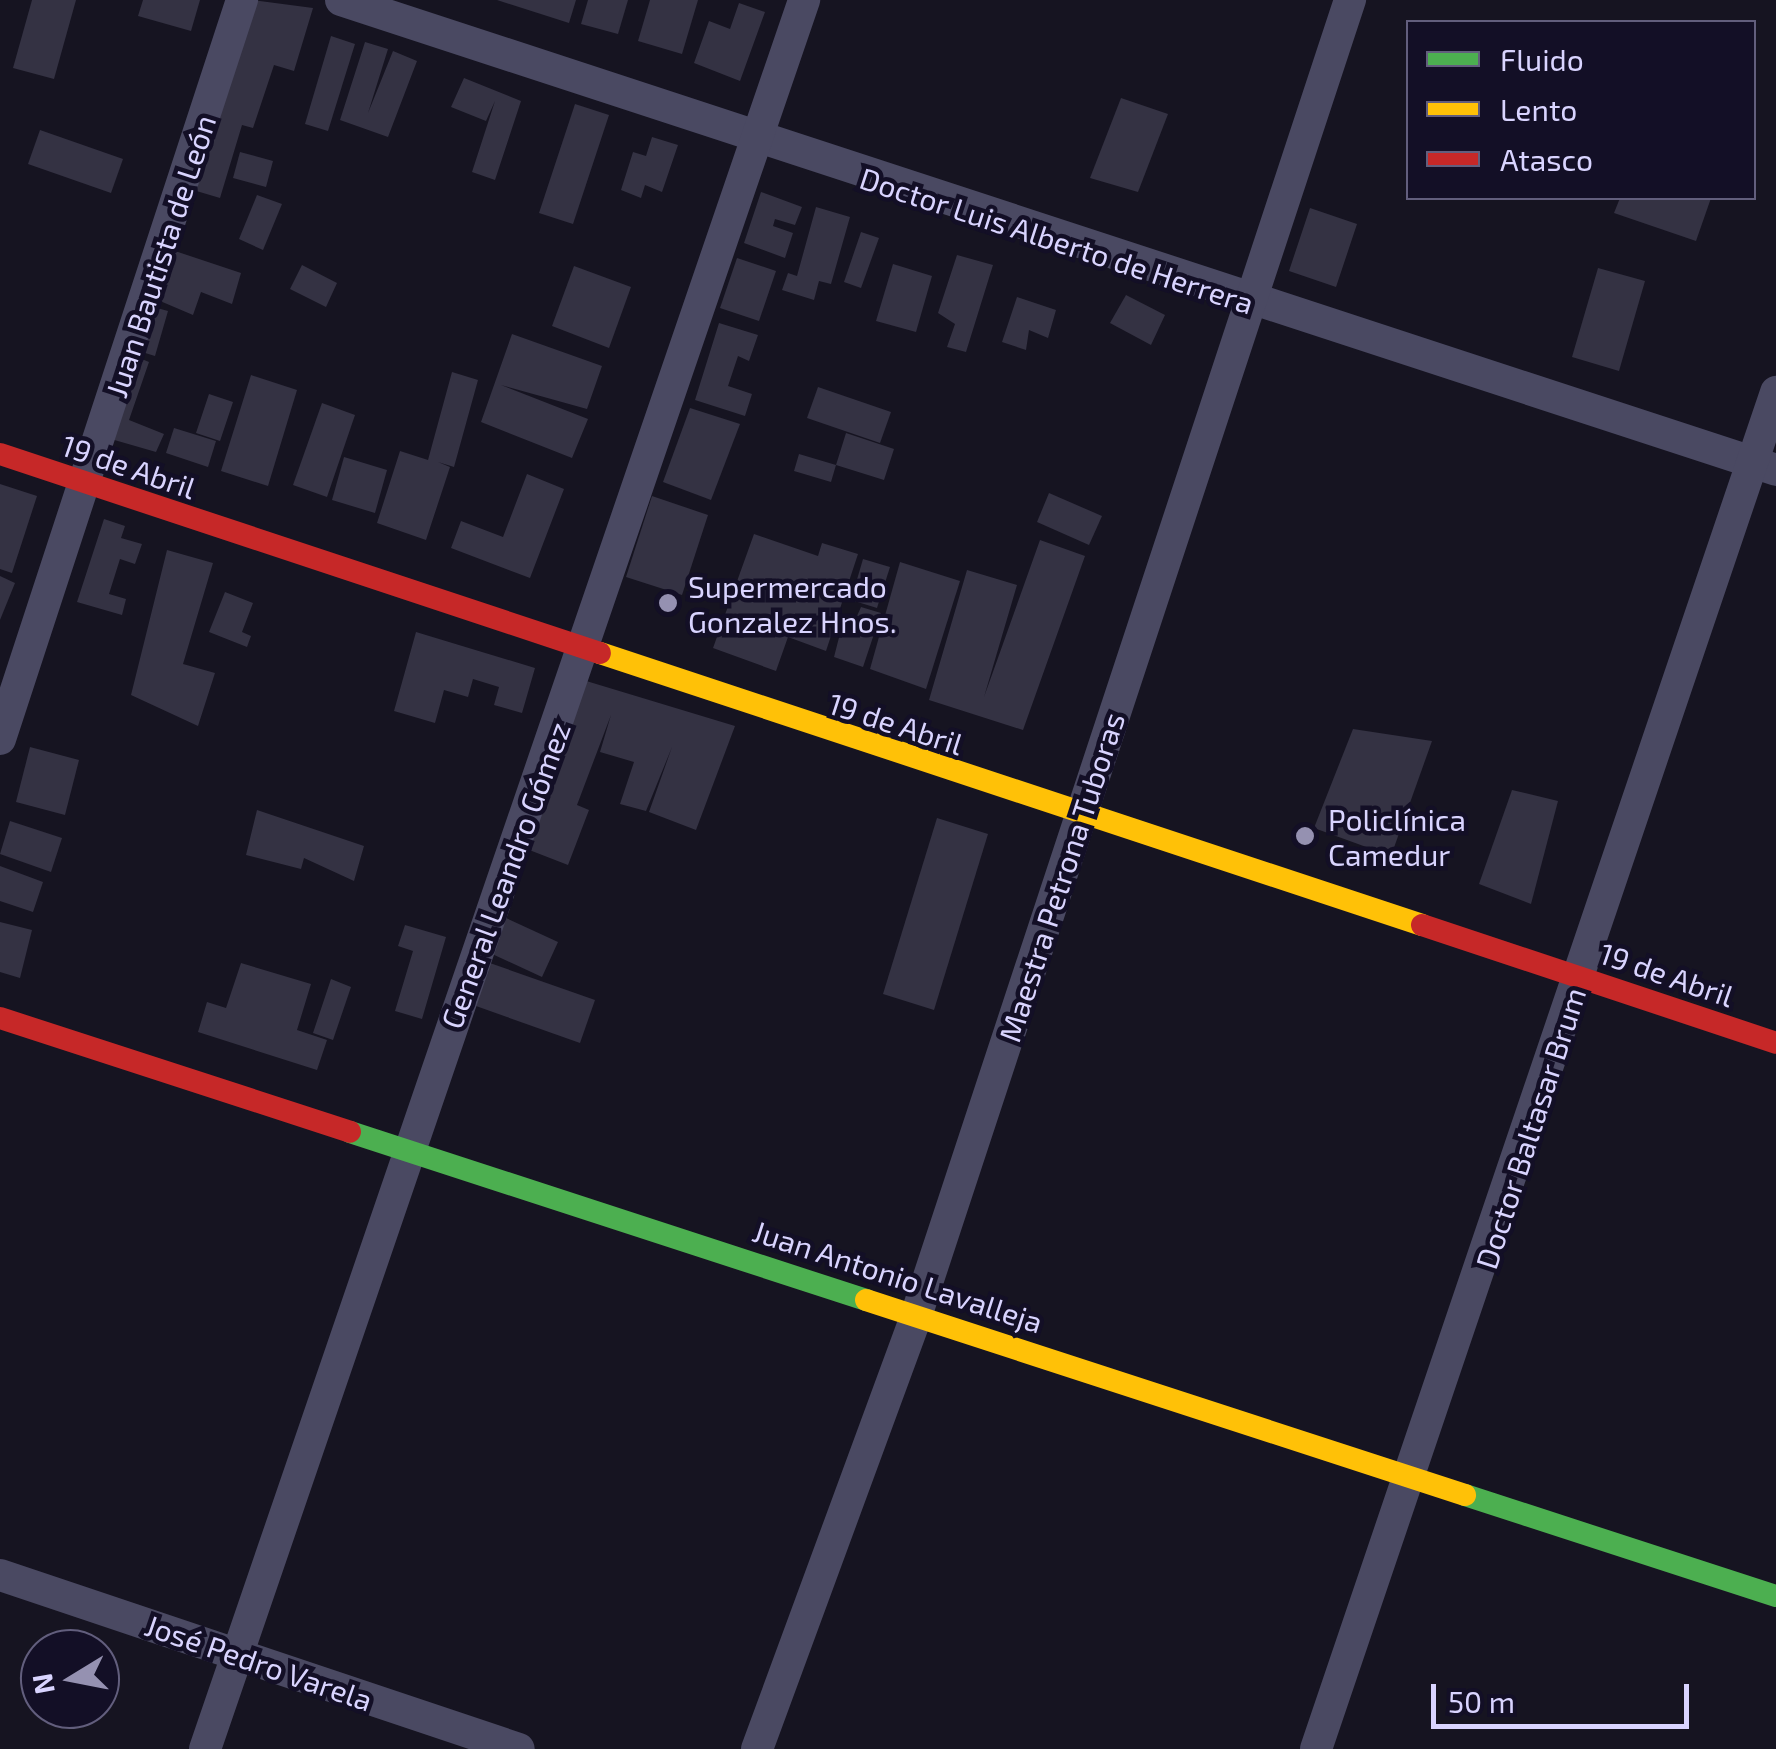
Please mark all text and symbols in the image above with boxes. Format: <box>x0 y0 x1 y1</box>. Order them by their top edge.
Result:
legend <box>1406 20 1756 200</box>
text: Fluido <box>1500 41 1584 77</box>
text: Lento <box>1500 91 1577 127</box>
street label: Juan Bautista de León <box>97 110 223 402</box>
text: Atasco <box>1500 141 1593 177</box>
street label: Doctor Luis Alberto de Herrera <box>855 159 1259 321</box>
street label: 19 de Abril <box>57 426 201 506</box>
place label: Supermercado Gonzalez Hnos. <box>688 568 897 638</box>
marker: Supermercado Gonzalez Hnos. <box>657 592 679 614</box>
street label: 19 de Abril <box>824 684 968 762</box>
street label: Maestra Petrona Tuboras <box>991 707 1131 1047</box>
street label: General Leandro Gómez <box>433 717 577 1033</box>
place label: Policlínica Camedur <box>1328 801 1466 872</box>
marker: Policlínica Camedur <box>1292 823 1318 849</box>
street label: 19 de Abril <box>1595 934 1739 1014</box>
street label: Doctor Baltasar Brum <box>1467 982 1593 1274</box>
street label: Juan Antonio Lavalleja <box>748 1212 1048 1340</box>
street label: José Pedro Varela <box>140 1606 378 1718</box>
north arrow <box>20 1629 120 1729</box>
scale bar <box>1436 1664 1694 1726</box>
text: N <box>24 1671 61 1697</box>
text: 50 m <box>1448 1683 1515 1719</box>

